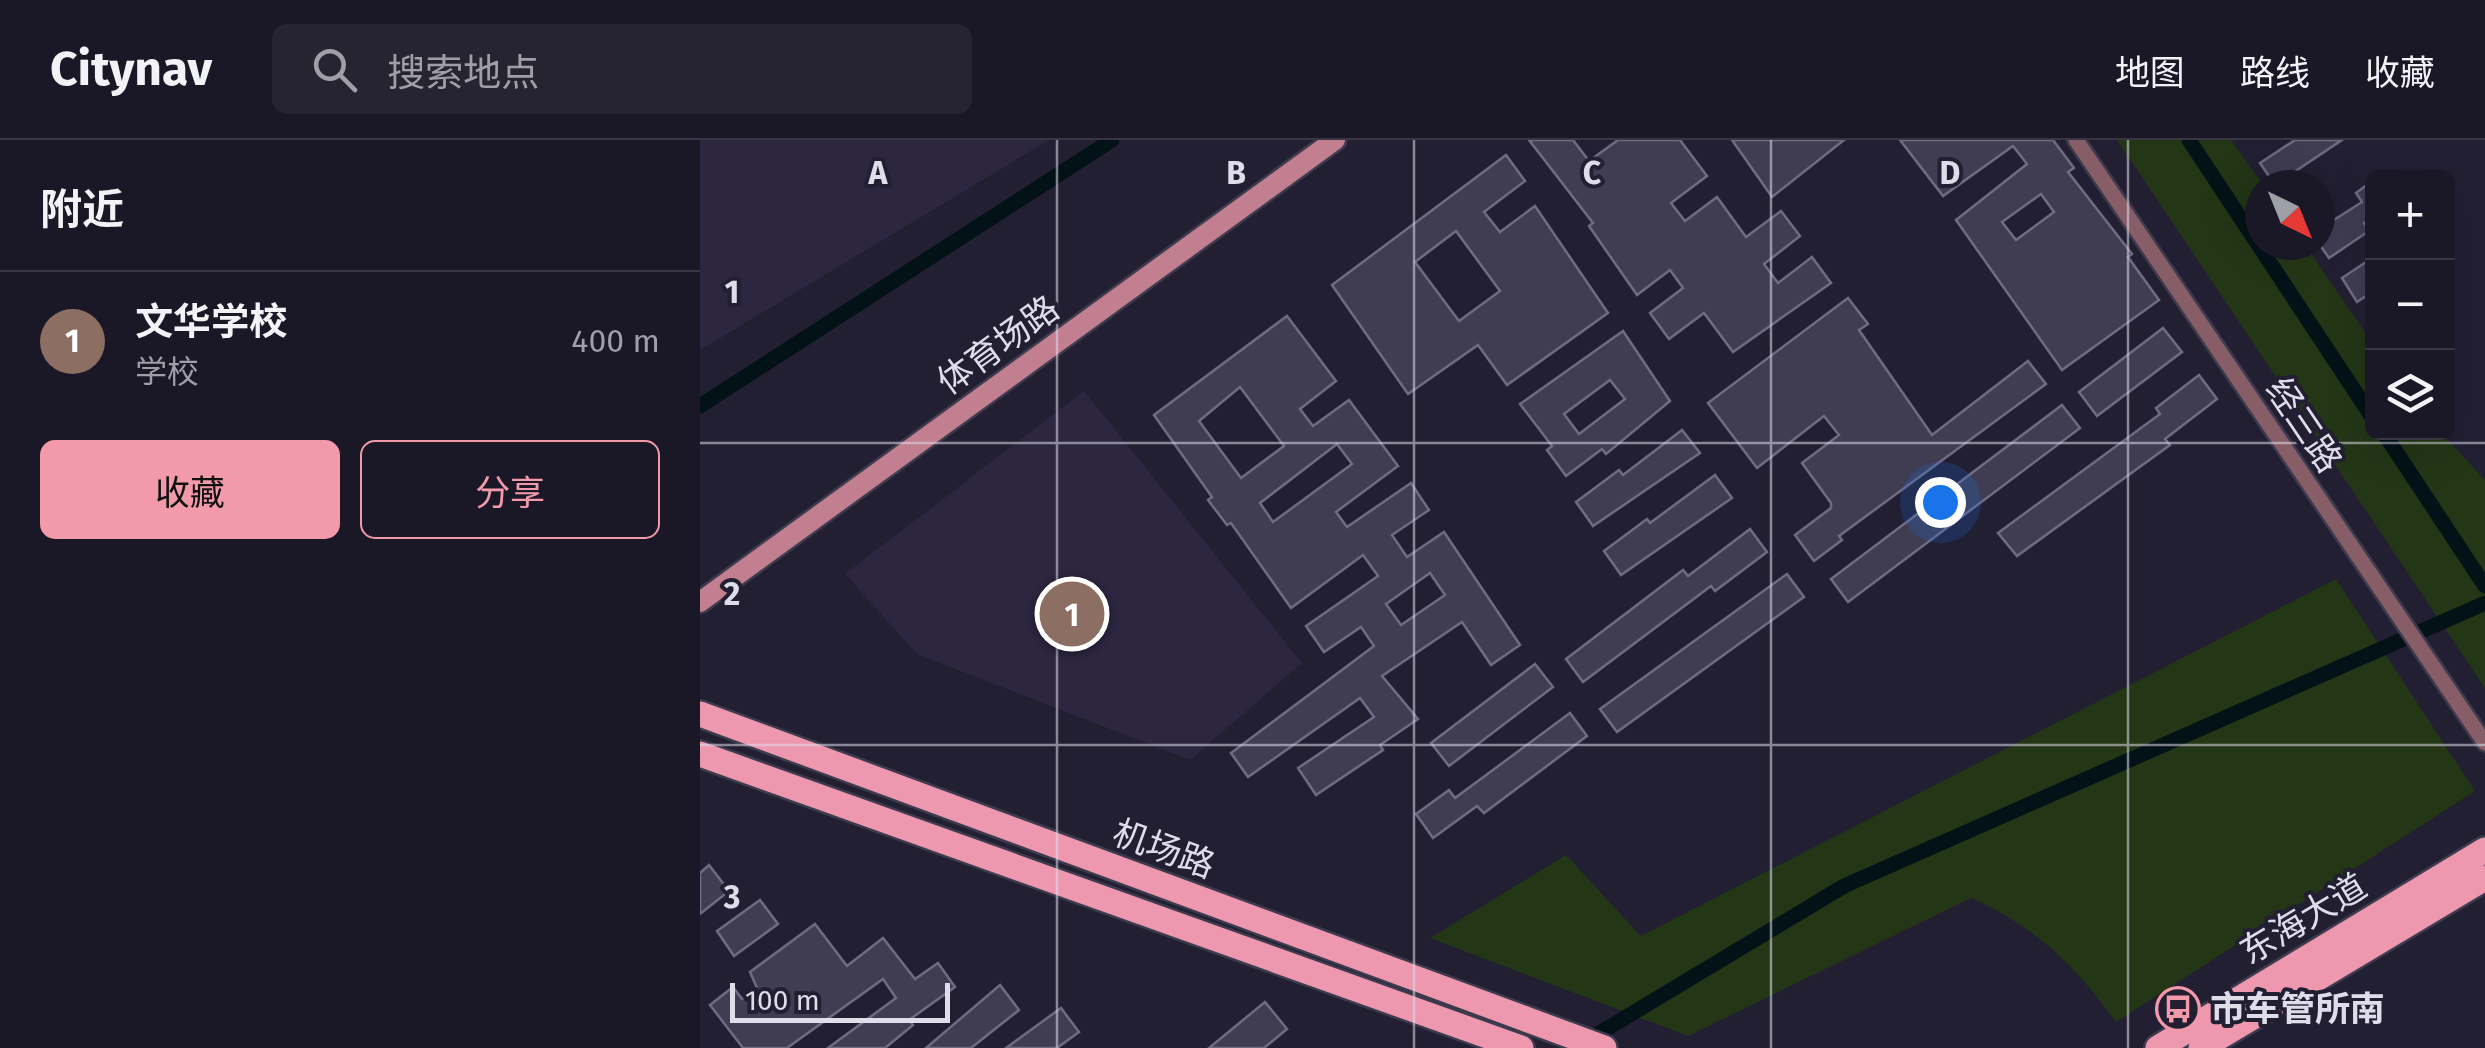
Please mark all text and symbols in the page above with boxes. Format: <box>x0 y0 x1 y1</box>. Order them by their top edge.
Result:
search box <box>272 24 972 114</box>
text: Citynav <box>50 40 212 98</box>
icon: search <box>307 42 362 97</box>
text: 搜索地点 <box>387 50 539 96</box>
text: 地图 <box>2115 52 2185 94</box>
text: 路线 <box>2240 52 2310 94</box>
text: 收藏 <box>2365 52 2435 94</box>
text: A <box>868 154 889 192</box>
text: B <box>1226 154 1246 192</box>
text: C <box>1583 154 1602 192</box>
text: D <box>1940 154 1960 192</box>
north arrow <box>2245 170 2335 260</box>
map controls <box>2365 170 2455 440</box>
button: + <box>2365 170 2455 260</box>
text: 附近 <box>40 185 124 235</box>
button: − <box>2365 260 2455 350</box>
text: 1 <box>725 273 739 311</box>
street label: 体育场路 <box>929 287 1067 403</box>
text: 文华学校 <box>135 299 287 345</box>
text: 1 <box>65 322 80 360</box>
text: 400 m <box>571 322 660 360</box>
button: layers <box>2365 350 2455 440</box>
text: 学校 <box>135 353 199 391</box>
street label: 经三路 <box>2257 370 2351 480</box>
button: 收藏 <box>40 440 340 539</box>
button: 分享 <box>360 440 660 539</box>
your location <box>1915 477 1966 528</box>
text: 2 <box>724 575 740 613</box>
pin: 1 <box>1040 576 1104 652</box>
street label: 机场路 <box>1107 811 1221 887</box>
street label: 东海大道 <box>2232 865 2374 973</box>
text: 3 <box>723 878 740 916</box>
scale bar <box>730 978 950 1022</box>
text: 100 m <box>745 984 820 1017</box>
bus stop icon: 市车管所南 <box>2155 986 2201 1032</box>
place label: 市车管所南 <box>2210 988 2385 1030</box>

